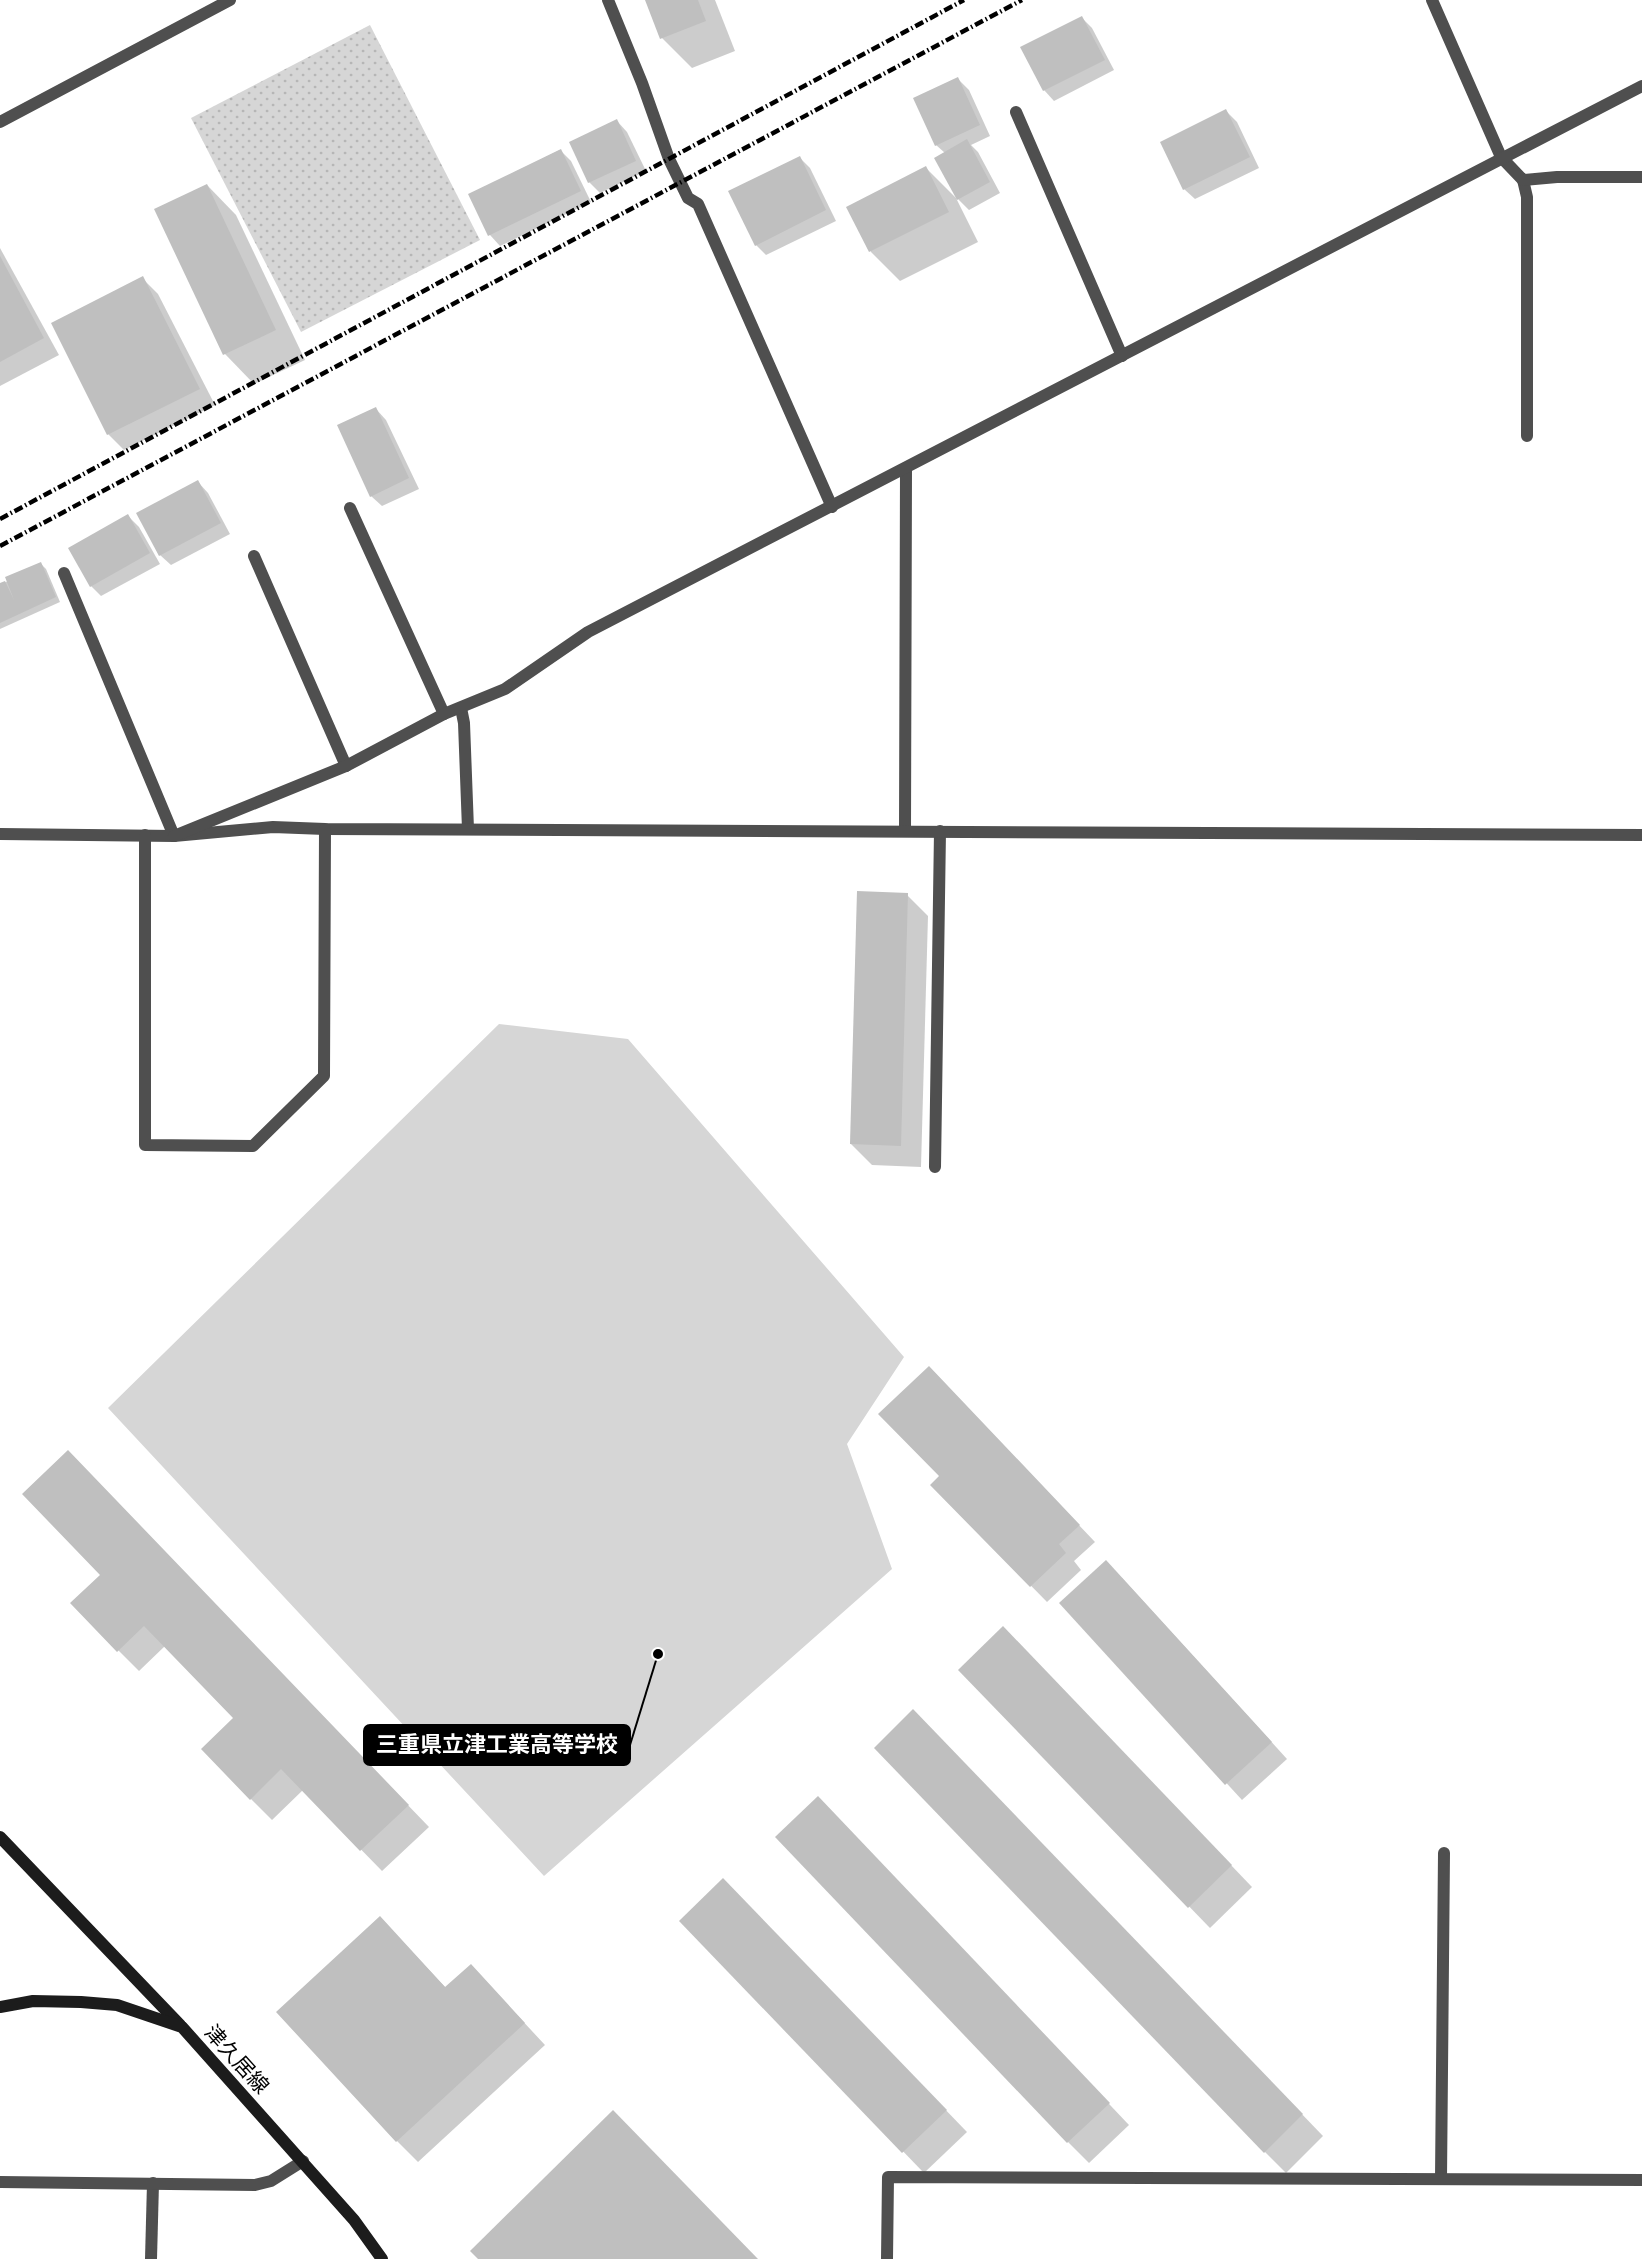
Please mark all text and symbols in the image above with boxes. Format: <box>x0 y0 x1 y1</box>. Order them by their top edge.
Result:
callout: 三重県立津工業高等学校 <box>364 1725 630 1765</box>
text: 三重県立津工業高等学校 <box>376 1729 618 1760</box>
street label: 津久居線 <box>198 2018 276 2100</box>

